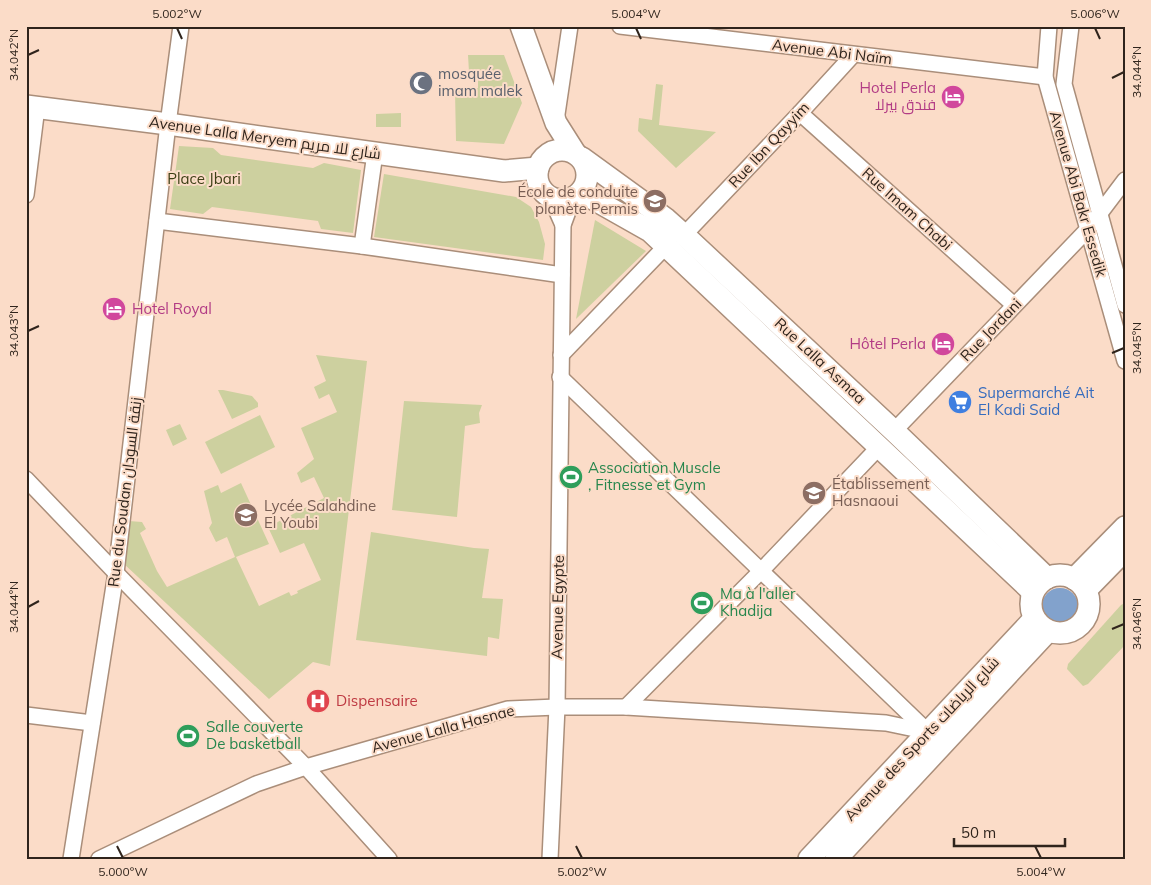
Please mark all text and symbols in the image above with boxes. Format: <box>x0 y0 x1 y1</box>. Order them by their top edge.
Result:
text: 5.002°W <box>152 6 202 21</box>
text: 5.004°W <box>611 6 661 21</box>
text: 5.006°W <box>1070 6 1120 21</box>
text: 34.042°N <box>6 29 21 81</box>
street label: Avenue Abi Naïm <box>771 35 893 68</box>
text: 34.044°N <box>1129 46 1144 98</box>
place label: mosquée imam malek <box>438 64 523 100</box>
mosque icon: mosquée imam malek <box>408 70 434 96</box>
place label: Hotel Perla فندق بيرلا <box>860 78 936 115</box>
hotel icon: Hotel Perla فندق بيرلا <box>940 84 966 110</box>
street label: Rue Ibn Qayyim <box>724 98 813 191</box>
street label: Avenue Abi Bakr Essedik <box>1046 109 1111 279</box>
street label: Avenue Lalla Meryem شارع للا مريم <box>148 112 382 165</box>
street label: Rue Imam Chabi <box>858 163 956 254</box>
park label: Place Jbari <box>167 169 241 188</box>
place label: École de conduite planète Permis <box>517 182 638 218</box>
school or university icon: École de conduite planète Permis <box>642 188 668 214</box>
street label: Rue Jordani <box>956 294 1025 365</box>
hotel icon: Hotel Royal <box>101 296 127 322</box>
place label: Hotel Royal <box>132 299 212 318</box>
text: 34.043°N <box>6 305 21 357</box>
street label: Rue Lalla Asmaa <box>771 313 870 408</box>
text: 34.045°N <box>1129 322 1144 374</box>
hotel icon: Hôtel Perla <box>930 331 956 357</box>
place label: Hôtel Perla <box>850 334 926 353</box>
place label: Supermarché Ait El Kadi Said <box>978 383 1094 419</box>
supermarket icon: Supermarché Ait El Kadi Said <box>947 389 973 415</box>
street label: Rue du Soudan زنقة السودان <box>103 396 147 588</box>
place label: Association Muscle , Fitnesse et Gym <box>588 458 721 494</box>
sports icon: Association Muscle , Fitnesse et Gym <box>558 464 584 490</box>
place label: Établissement Hasnaoui <box>832 474 930 510</box>
school or university icon: Établissement Hasnaoui <box>801 480 827 506</box>
place label: Lycée Salahdine El Youbi <box>264 496 376 532</box>
school or university icon: Lycée Salahdine El Youbi <box>233 502 259 528</box>
street label: Avenue Egypte <box>547 555 568 659</box>
text: 34.044°N <box>6 581 21 633</box>
place label: Ma à l'aller Khadija <box>720 584 796 620</box>
sports icon: Ma à l'aller Khadija <box>689 590 715 616</box>
text: 34.046°N <box>1129 598 1144 650</box>
street label: Avenue des Sports شارع الرياضات <box>840 653 1004 826</box>
hospital icon: Dispensaire <box>305 688 331 714</box>
place label: Dispensaire <box>336 691 418 710</box>
street label: Avenue Lalla Hasnae <box>369 700 516 757</box>
place label: Salle couverte De basketball <box>206 717 303 753</box>
sports icon: Salle couverte De basketball <box>175 723 201 749</box>
scale bar <box>954 815 1065 847</box>
text: 50 m <box>961 823 996 842</box>
text: 5.000°W <box>98 864 148 879</box>
text: 5.002°W <box>557 864 607 879</box>
text: 5.004°W <box>1016 864 1066 879</box>

